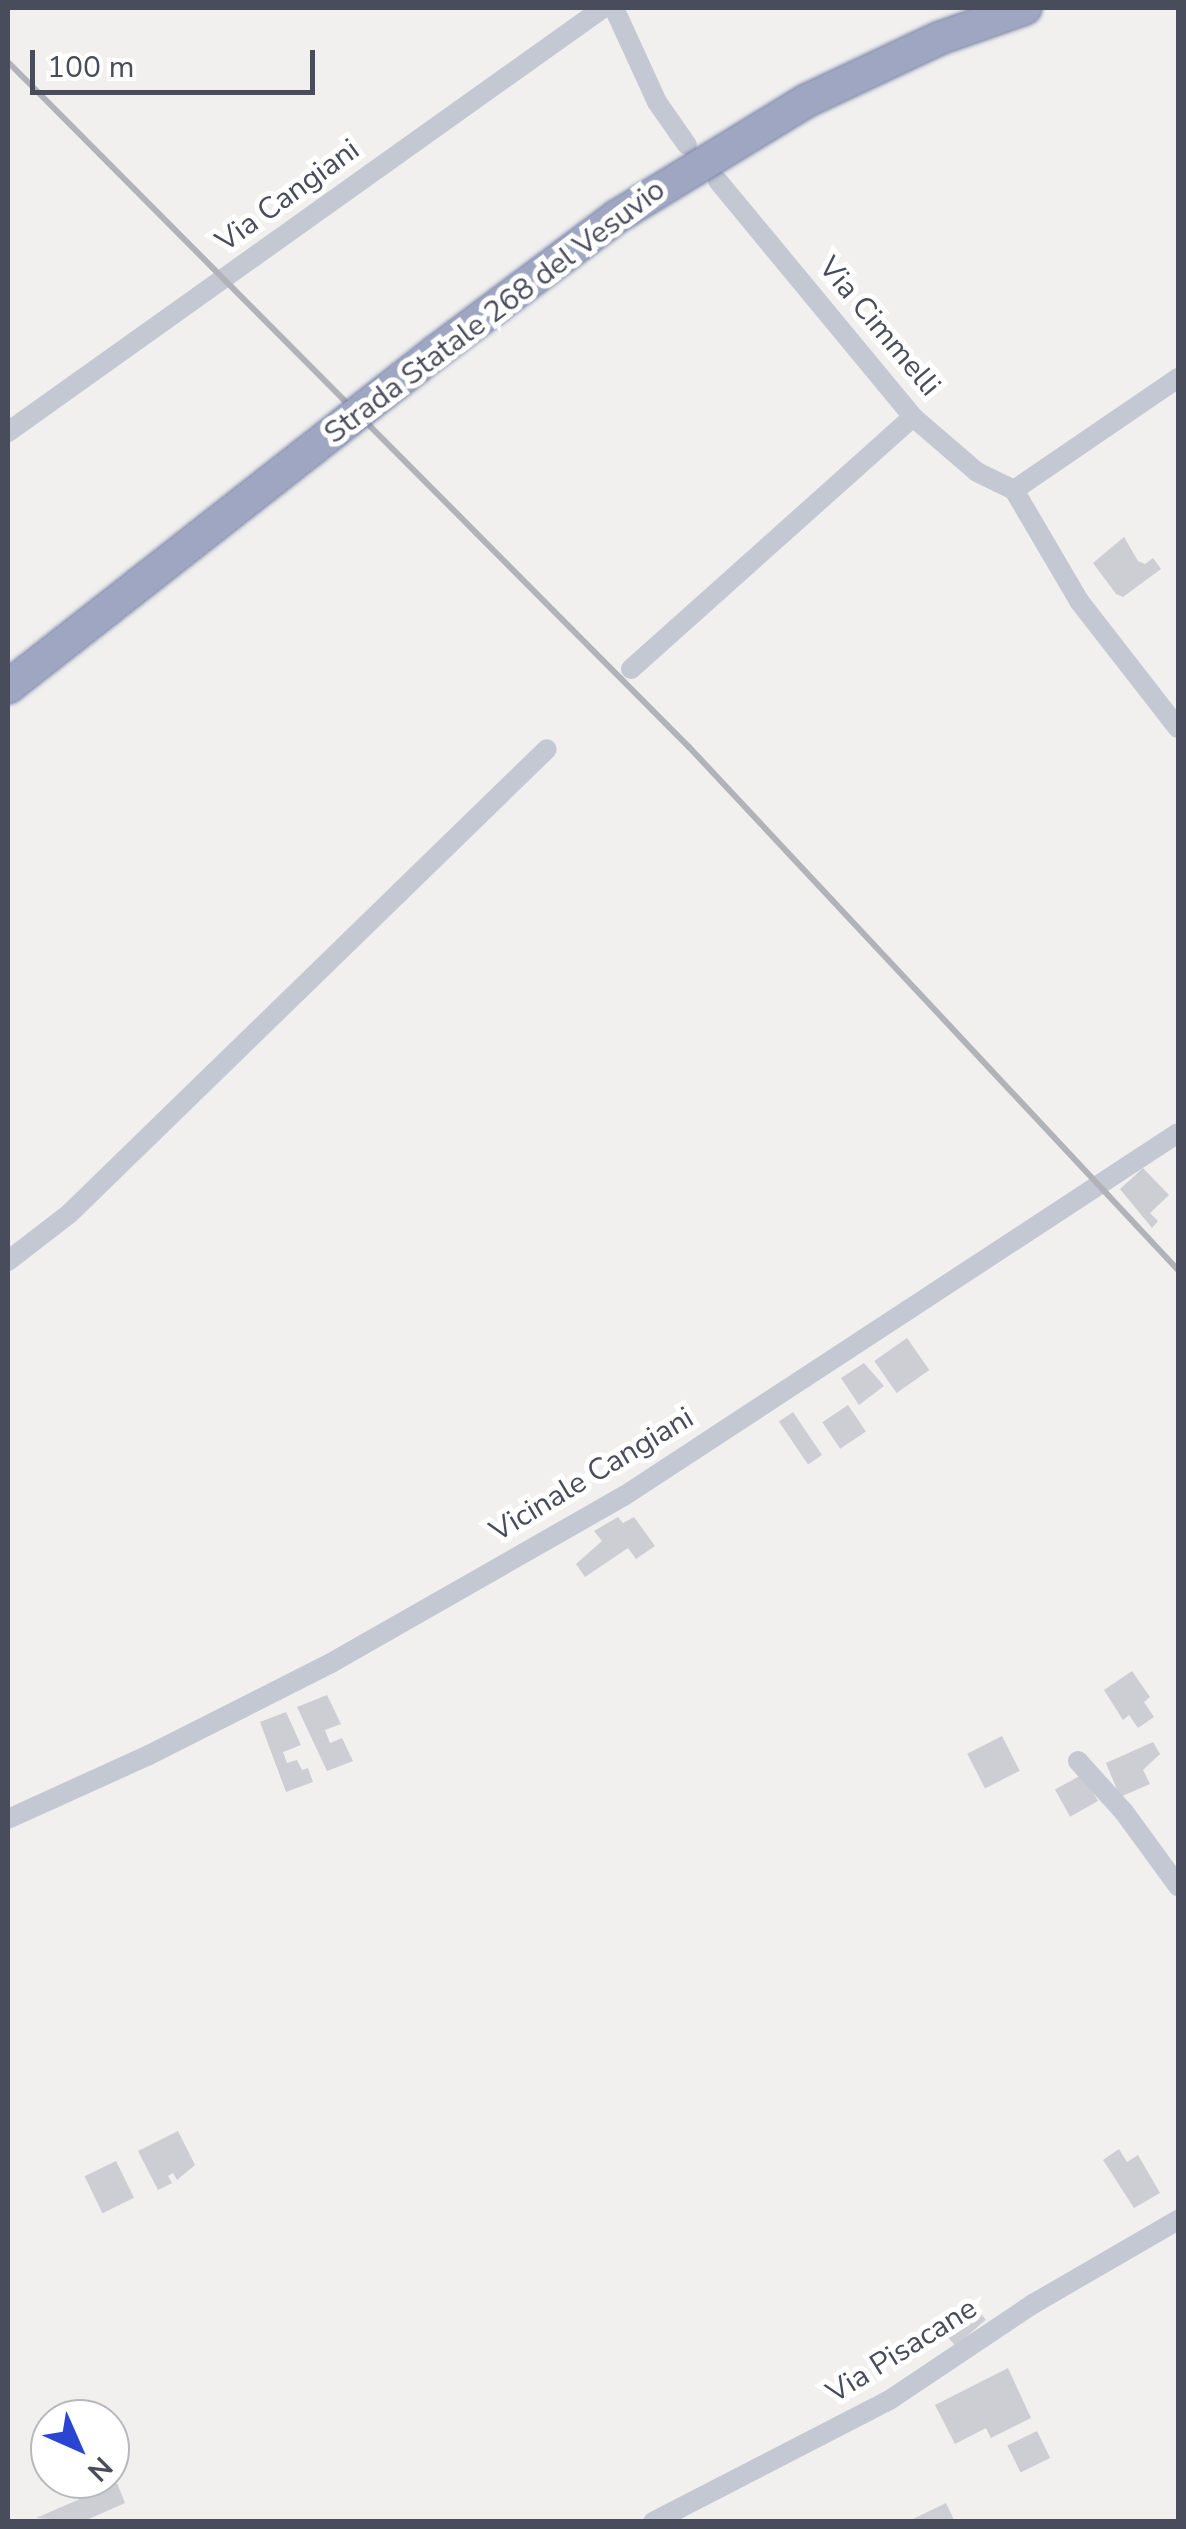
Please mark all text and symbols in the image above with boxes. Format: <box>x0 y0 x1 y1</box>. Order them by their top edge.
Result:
scale bar <box>35 30 320 92</box>
text: 100 m <box>47 47 134 88</box>
street label: Via Cangiani <box>209 132 367 260</box>
street label: Strada Statale 268 del Vesuvio <box>318 172 672 452</box>
street label: Via Cimmelli <box>810 250 948 404</box>
street label: Vicinale Cangiani <box>484 1400 700 1550</box>
street label: Via Pisacane <box>820 2291 984 2411</box>
north arrow <box>30 2399 130 2499</box>
text: N <box>79 2448 121 2490</box>

